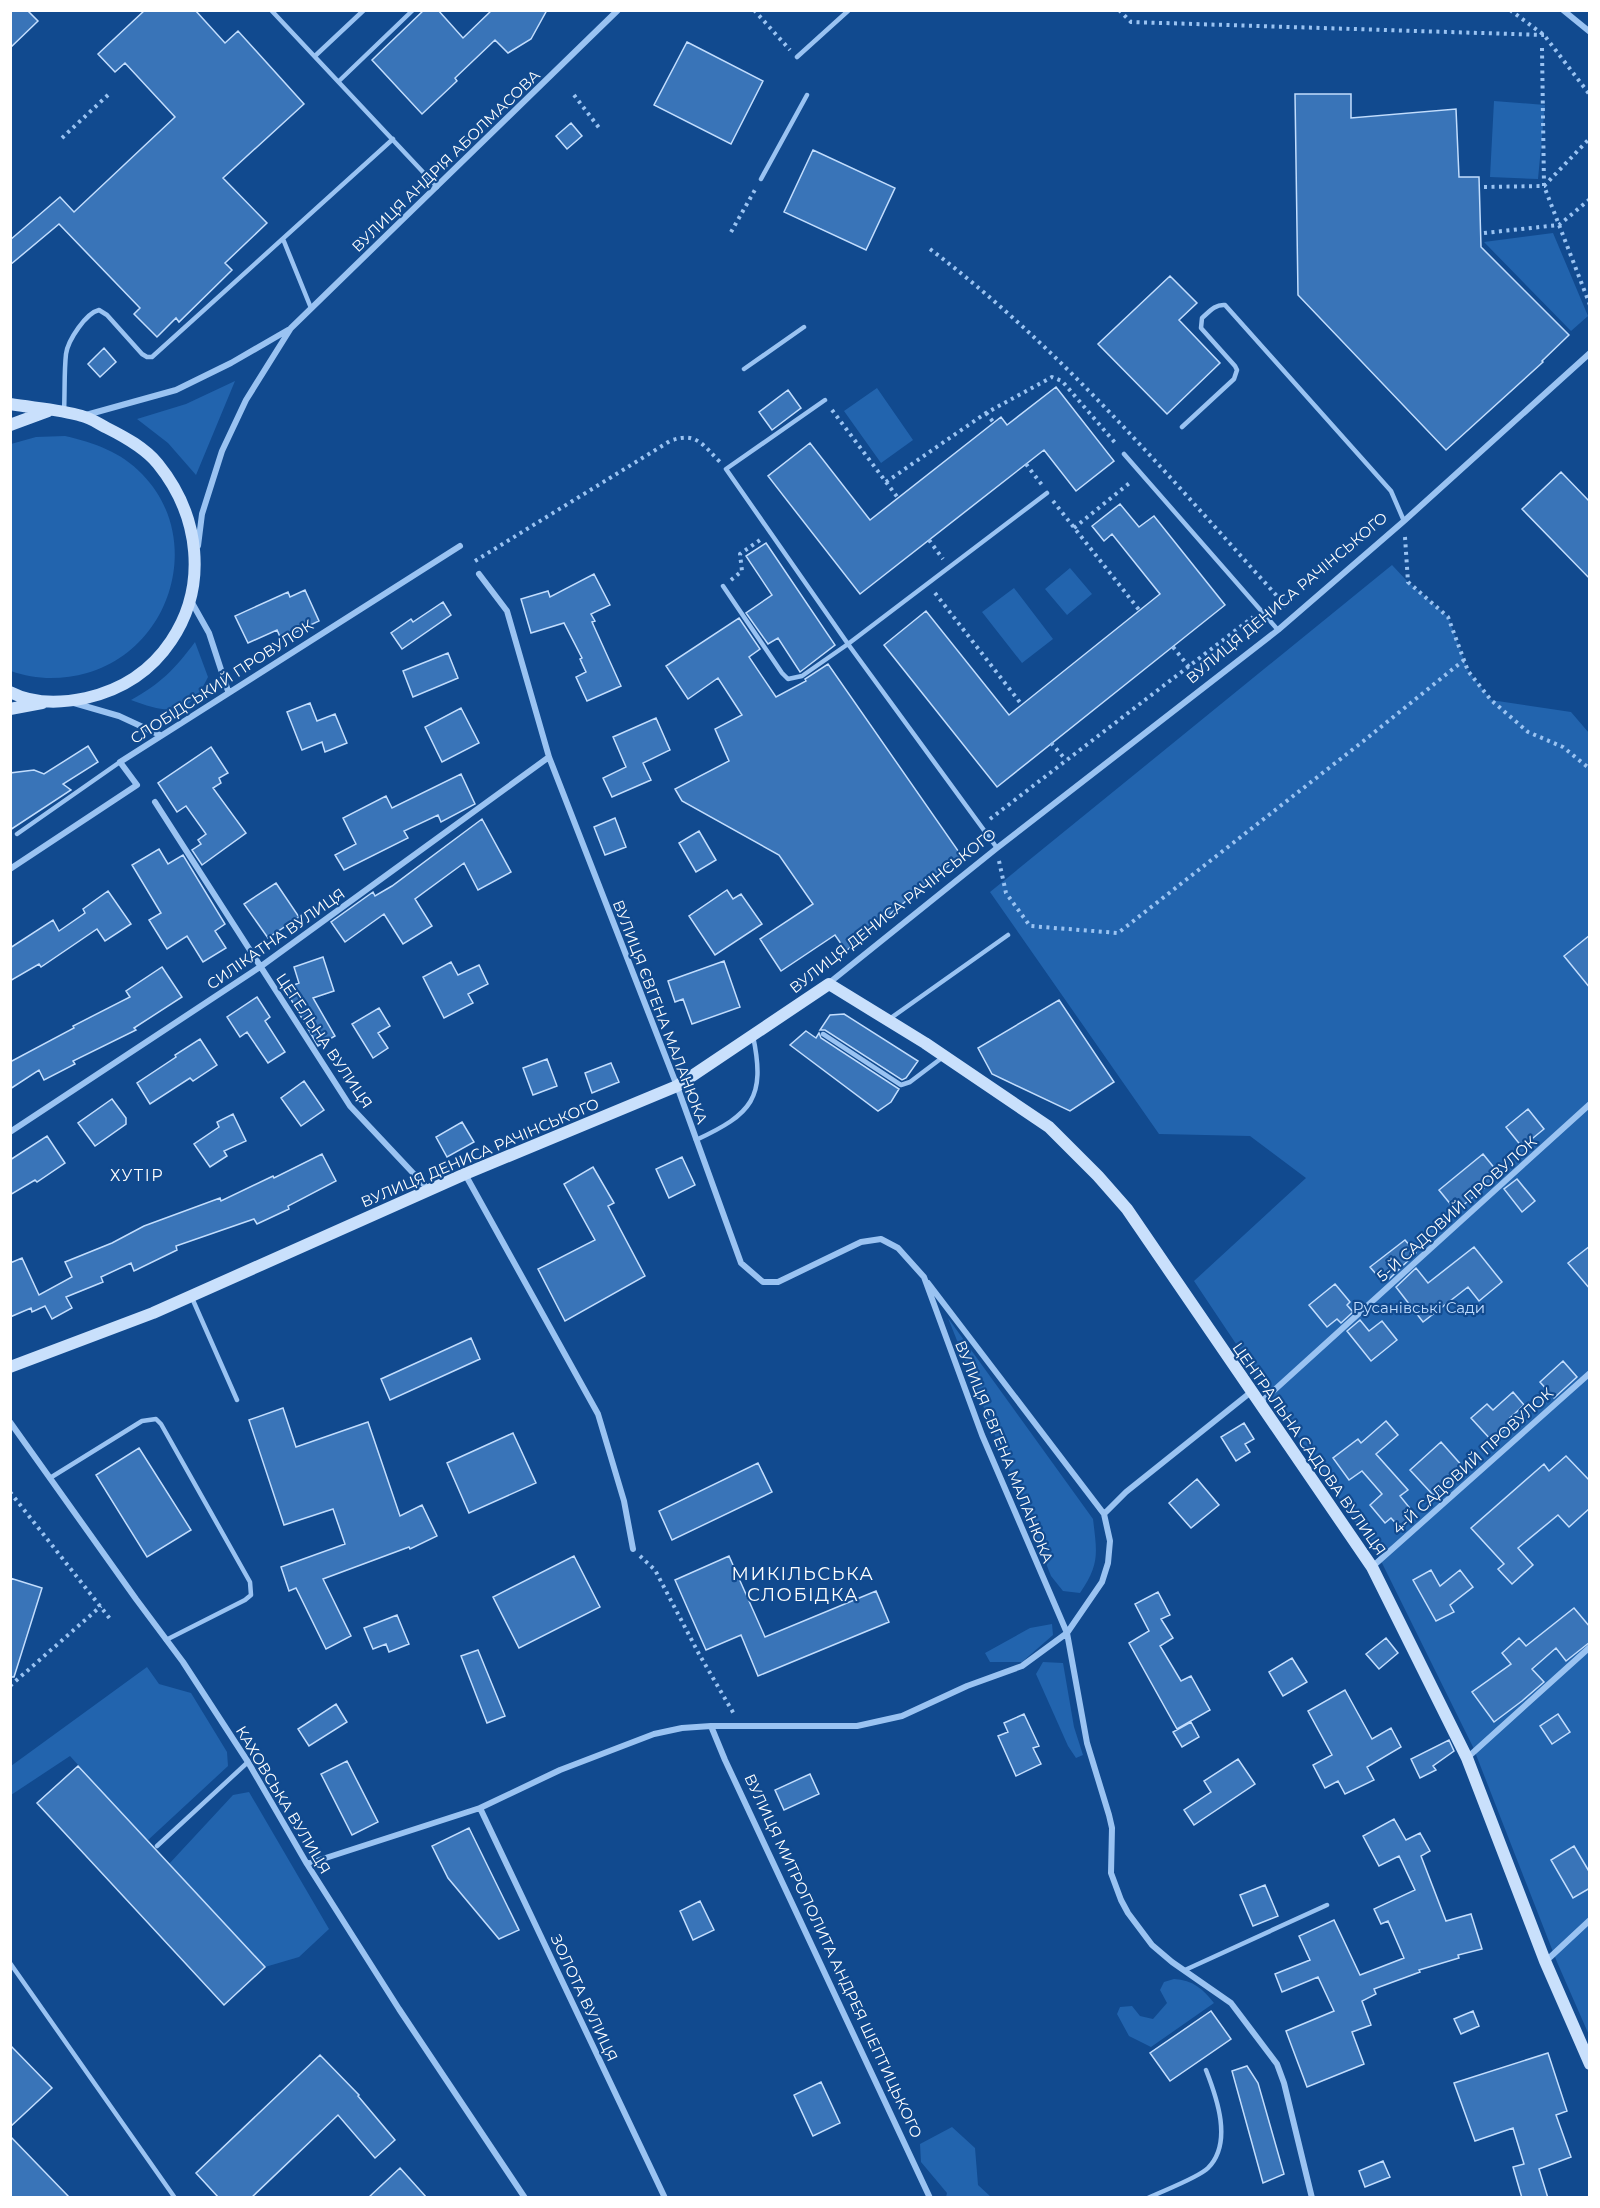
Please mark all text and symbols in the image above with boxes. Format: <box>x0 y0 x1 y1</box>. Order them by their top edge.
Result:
street label: ВУЛИЦЯ АНДРІЯ АБОЛМАСОВА <box>348 65 544 256</box>
street label: ВУЛИЦЯ ДЕНИСА РАЧІНСЬКОГО <box>1182 508 1391 687</box>
street label: СЛОБІДСЬКИЙ ПРОВУЛОК <box>127 615 317 748</box>
street label: ВУЛИЦЯ ДЕНИСА РАЧІНСЬКОГО <box>786 824 1000 997</box>
street label: СИЛІКАТНА ВУЛИЦЯ <box>203 884 349 994</box>
street label: ВУЛИЦЯ ЄВГЕНА МАЛАНЮКА <box>609 897 712 1127</box>
street label: ЦЕГЕЛЬНА ВУЛИЦЯ <box>272 969 377 1112</box>
street label: ВУЛИЦЯ ДЕНИСА РАЧІНСЬКОГО <box>358 1094 602 1211</box>
street label: 5-Й САДОВИЙ ПРОВУЛОК <box>1373 1132 1541 1285</box>
district label: ХУТІР <box>110 1166 164 1185</box>
park label: Русанівські Сади <box>1353 1298 1485 1317</box>
street label: ВУЛИЦЯ ЄВГЕНА МАЛАНЮКА <box>951 1338 1058 1566</box>
street label: ЦЕНТРАЛЬНА САДОВА ВУЛИЦЯ <box>1228 1339 1390 1559</box>
street label: 4-Й САДОВИЙ ПРОВУЛОК <box>1388 1383 1557 1538</box>
district label: МИКІЛЬСЬКА СЛОБІДКА <box>732 1563 874 1606</box>
street label: КАХОВСЬКА ВУЛИЦЯ <box>232 1722 335 1877</box>
street label: ВУЛИЦЯ МИТРОПОЛИТА АНДРЕЯ ШЕПТИЦЬКОГО <box>740 1771 927 2141</box>
street label: ЗОЛОТА ВУЛИЦЯ <box>547 1931 622 2064</box>

